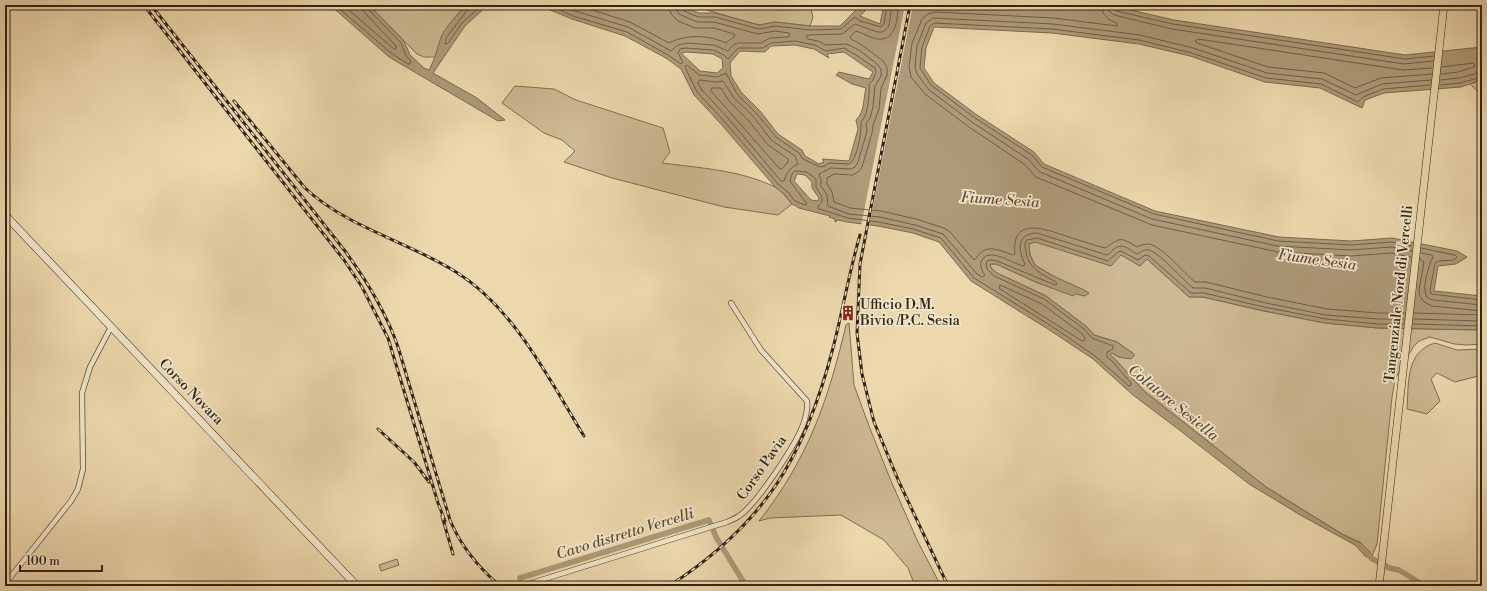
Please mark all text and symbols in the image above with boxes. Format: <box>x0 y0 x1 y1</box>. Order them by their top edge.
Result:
water label: Fiume Sesia <box>960 188 1041 212</box>
street label: Tangenziale Nord di Vercelli <box>1381 204 1417 384</box>
water label: Fiume Sesia <box>1277 245 1358 275</box>
place label: Ufficio D.M. Bivio /P.C. Sesia <box>859 296 961 330</box>
building icon: Ufficio D.M. Bivio /P.C. Sesia <box>839 304 857 322</box>
street label: Corso Novara <box>155 355 228 430</box>
water label: Colatore Sesiella <box>1124 361 1223 446</box>
street label: Corso Pavia <box>733 431 791 504</box>
water label: Cavo distretto Vercelli <box>554 504 697 564</box>
scale bar <box>20 547 102 573</box>
text: 100 m <box>26 554 60 569</box>

